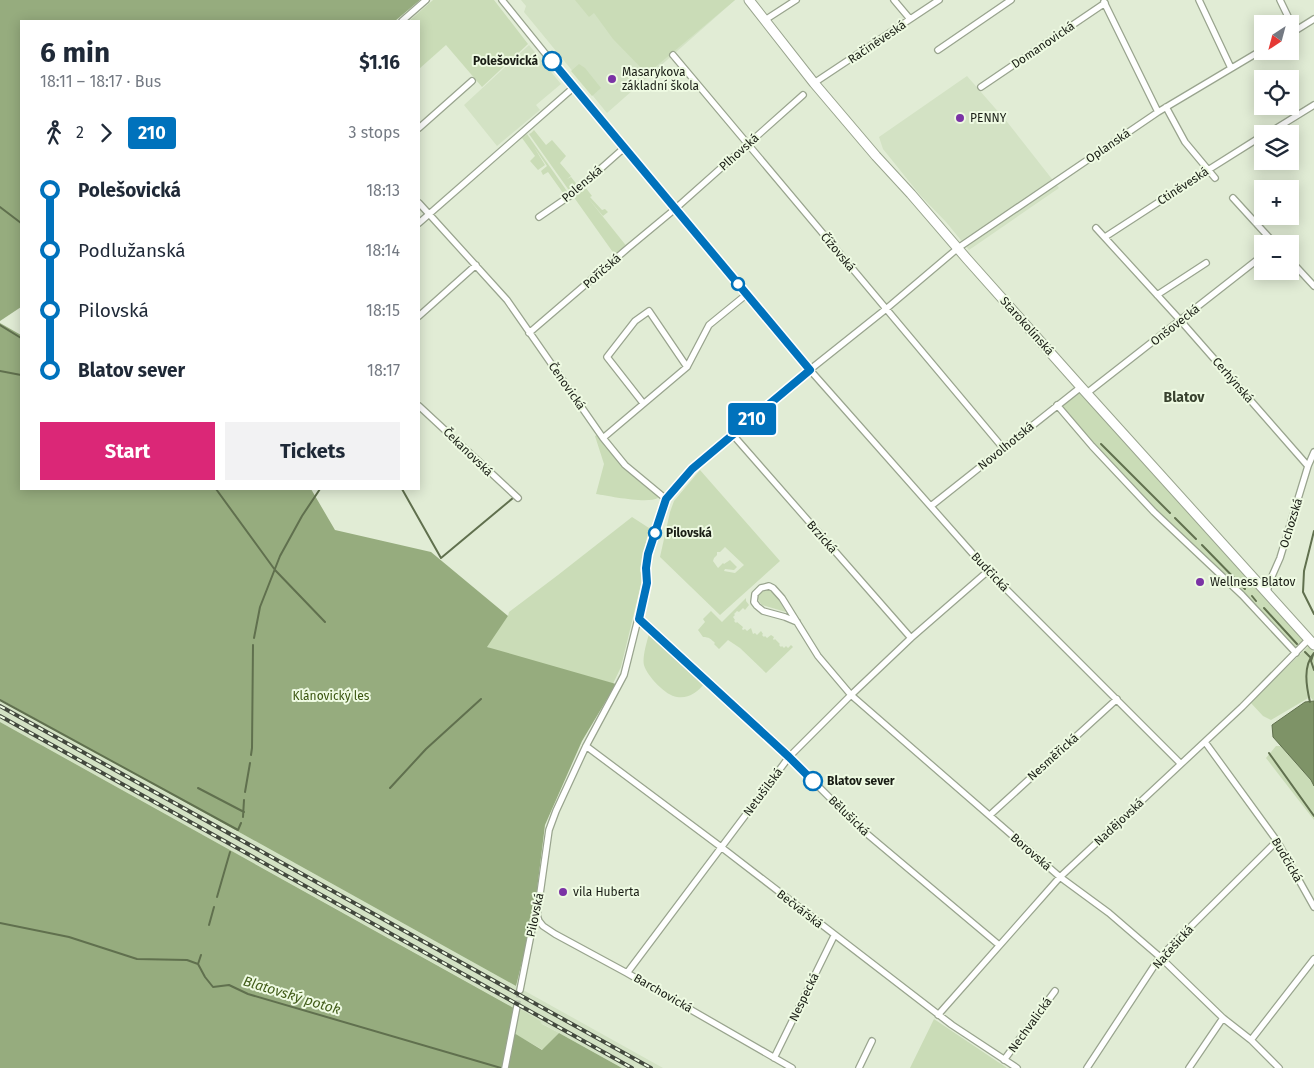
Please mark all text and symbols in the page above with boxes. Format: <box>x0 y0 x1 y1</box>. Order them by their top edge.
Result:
north arrow <box>1254 15 1299 60</box>
map controls <box>1254 15 1299 280</box>
street label: Račiněveská <box>845 18 909 66</box>
street label: Domanovická <box>1009 19 1077 71</box>
text: 6 min <box>40 36 110 69</box>
text: $1.16 <box>359 51 400 74</box>
marker: Polešovická <box>542 51 562 71</box>
place label: Polešovická <box>473 54 538 68</box>
place label: Masarykova základní škola <box>622 65 699 93</box>
button: locate <box>1254 70 1299 115</box>
text: 18:11 – 18:17 · Bus <box>40 72 161 91</box>
marker: Masarykova základní škola <box>606 73 618 85</box>
place label: PENNY <box>970 111 1007 125</box>
marker: PENNY <box>954 112 966 124</box>
icon: walk <box>40 119 68 147</box>
icon: forward <box>92 119 120 147</box>
text: 210 <box>138 122 166 144</box>
text: 2 <box>76 123 84 142</box>
text: 3 stops <box>348 123 400 142</box>
button: layers <box>1254 125 1299 170</box>
street label: Oplanská <box>1083 126 1133 166</box>
street label: Plhovská <box>716 131 762 173</box>
street label: Polenská <box>559 163 605 205</box>
street label: Ctiněveská <box>1155 164 1211 208</box>
text: Polešovická <box>78 179 181 202</box>
button: + <box>1254 180 1299 225</box>
text: 18:13 <box>366 181 400 200</box>
street label: Čížovská <box>818 229 859 274</box>
button: − <box>1254 235 1299 280</box>
text: Podlužanská <box>78 239 186 262</box>
text: 18:14 <box>366 241 400 260</box>
street label: Poříčská <box>580 251 624 291</box>
unlabelled marker <box>731 277 745 291</box>
street label: Starokolínská <box>997 294 1057 358</box>
text: Pilovská <box>78 299 149 322</box>
text: 18:15 <box>366 301 400 320</box>
street label: Onšovecká <box>1148 301 1202 349</box>
street label: Cerhýnská <box>1209 354 1257 406</box>
text: Blatov sever <box>78 359 185 382</box>
street label: Čenovická <box>546 359 589 412</box>
text: 18:17 <box>367 361 400 380</box>
district label: Blatov <box>1164 389 1205 406</box>
line badge: 210 <box>723 403 781 435</box>
text: 210 <box>738 408 766 430</box>
street label: Novolhotská <box>975 419 1037 473</box>
button: Start <box>40 422 215 480</box>
button: Tickets <box>225 422 400 480</box>
street label: Čekanovská <box>440 424 496 479</box>
street label: Ochozská <box>1277 496 1305 550</box>
street label: Brzická <box>804 518 840 556</box>
marker: Pilovská <box>648 526 662 540</box>
place label: Pilovská <box>666 526 712 540</box>
street label: Budčická <box>968 549 1012 595</box>
place label: Wellness Blatov <box>1210 575 1296 589</box>
marker: Wellness Blatov <box>1194 576 1206 588</box>
park label: Klánovický les <box>293 689 370 703</box>
street label: Nesměřická <box>1025 731 1081 783</box>
street label: Netušilská <box>740 765 786 819</box>
marker: Blatov sever <box>803 771 823 791</box>
place label: Blatov sever <box>827 774 895 788</box>
street label: Bělušická <box>826 793 872 839</box>
street label: Nadějovská <box>1091 796 1147 848</box>
street label: Borovská <box>1008 830 1054 874</box>
street label: Budčická <box>1269 835 1305 885</box>
place label: vila Huberta <box>573 885 640 899</box>
marker: vila Huberta <box>557 886 569 898</box>
street label: Bečvářská <box>774 887 826 931</box>
street label: Pilovská <box>524 892 546 938</box>
street label: Načešická <box>1150 922 1196 972</box>
street label: Nespecká <box>786 970 822 1024</box>
street label: Barchovická <box>631 971 695 1015</box>
water label: Blatovský potok <box>241 973 343 1018</box>
street label: Nechvalická <box>1005 995 1055 1055</box>

